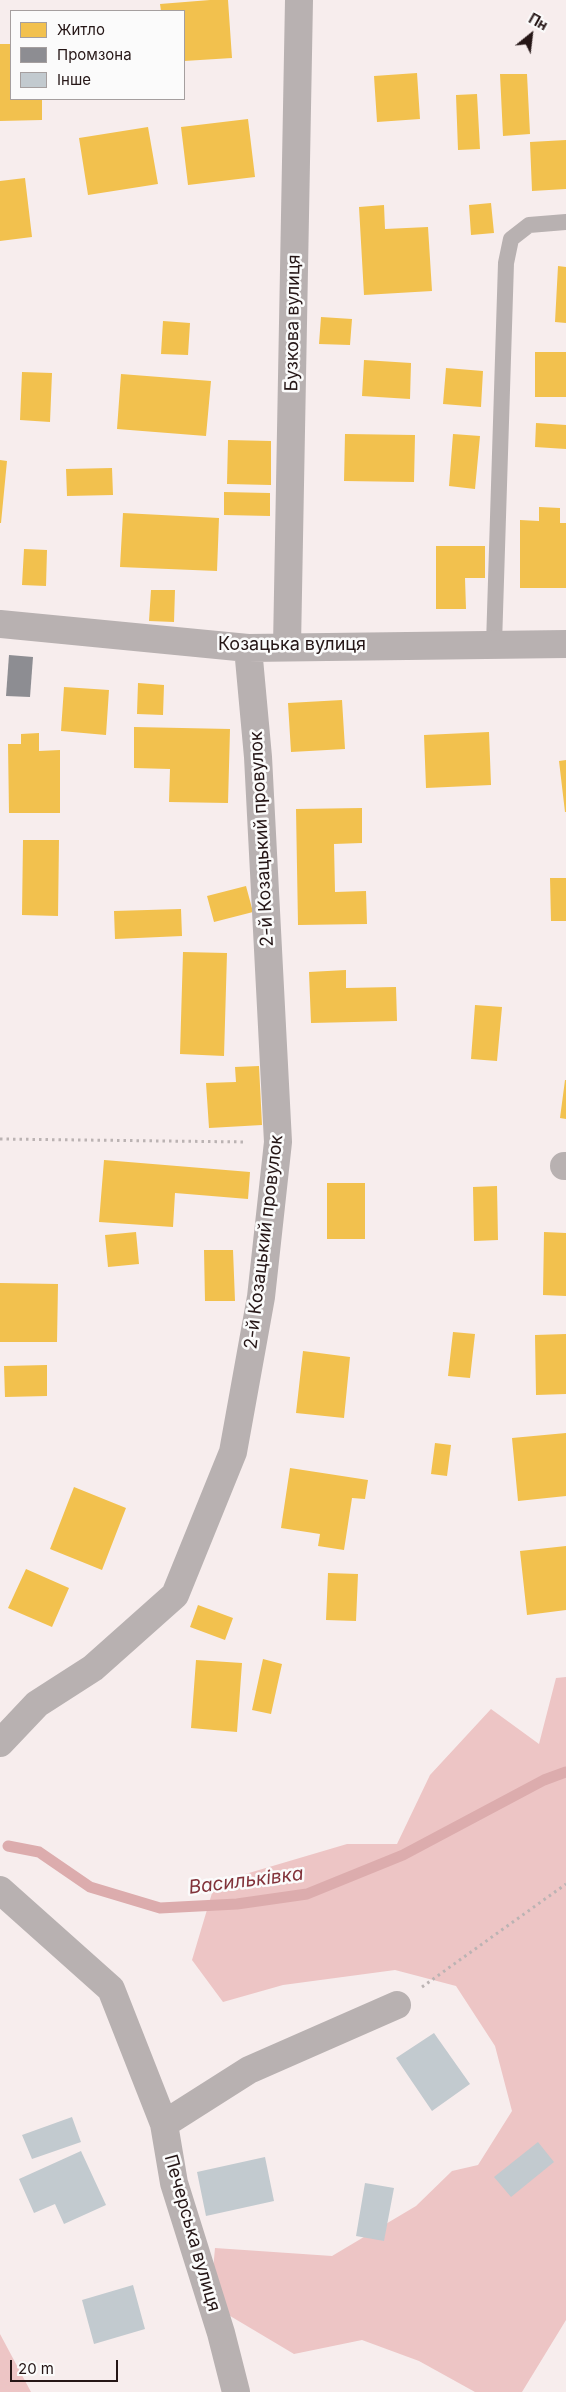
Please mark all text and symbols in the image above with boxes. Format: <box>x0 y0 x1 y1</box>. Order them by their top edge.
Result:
text: Пн <box>526 9 551 34</box>
legend <box>10 10 185 100</box>
north arrow <box>506 10 556 60</box>
text: Житло <box>57 20 105 39</box>
text: Промзона <box>57 45 132 64</box>
text: Інше <box>57 70 91 89</box>
street label: Бузкова вулиця <box>281 254 305 392</box>
street label: Козацька вулиця <box>218 634 366 656</box>
street label: 2-й Козацький провулок <box>246 731 278 947</box>
street label: 2-й Козацький провулок <box>240 1134 288 1350</box>
water label: Васильківка <box>187 1863 305 1899</box>
street label: Печерська вулиця <box>159 2152 225 2314</box>
scale bar <box>12 2350 120 2382</box>
text: 20 m <box>18 2359 54 2378</box>

